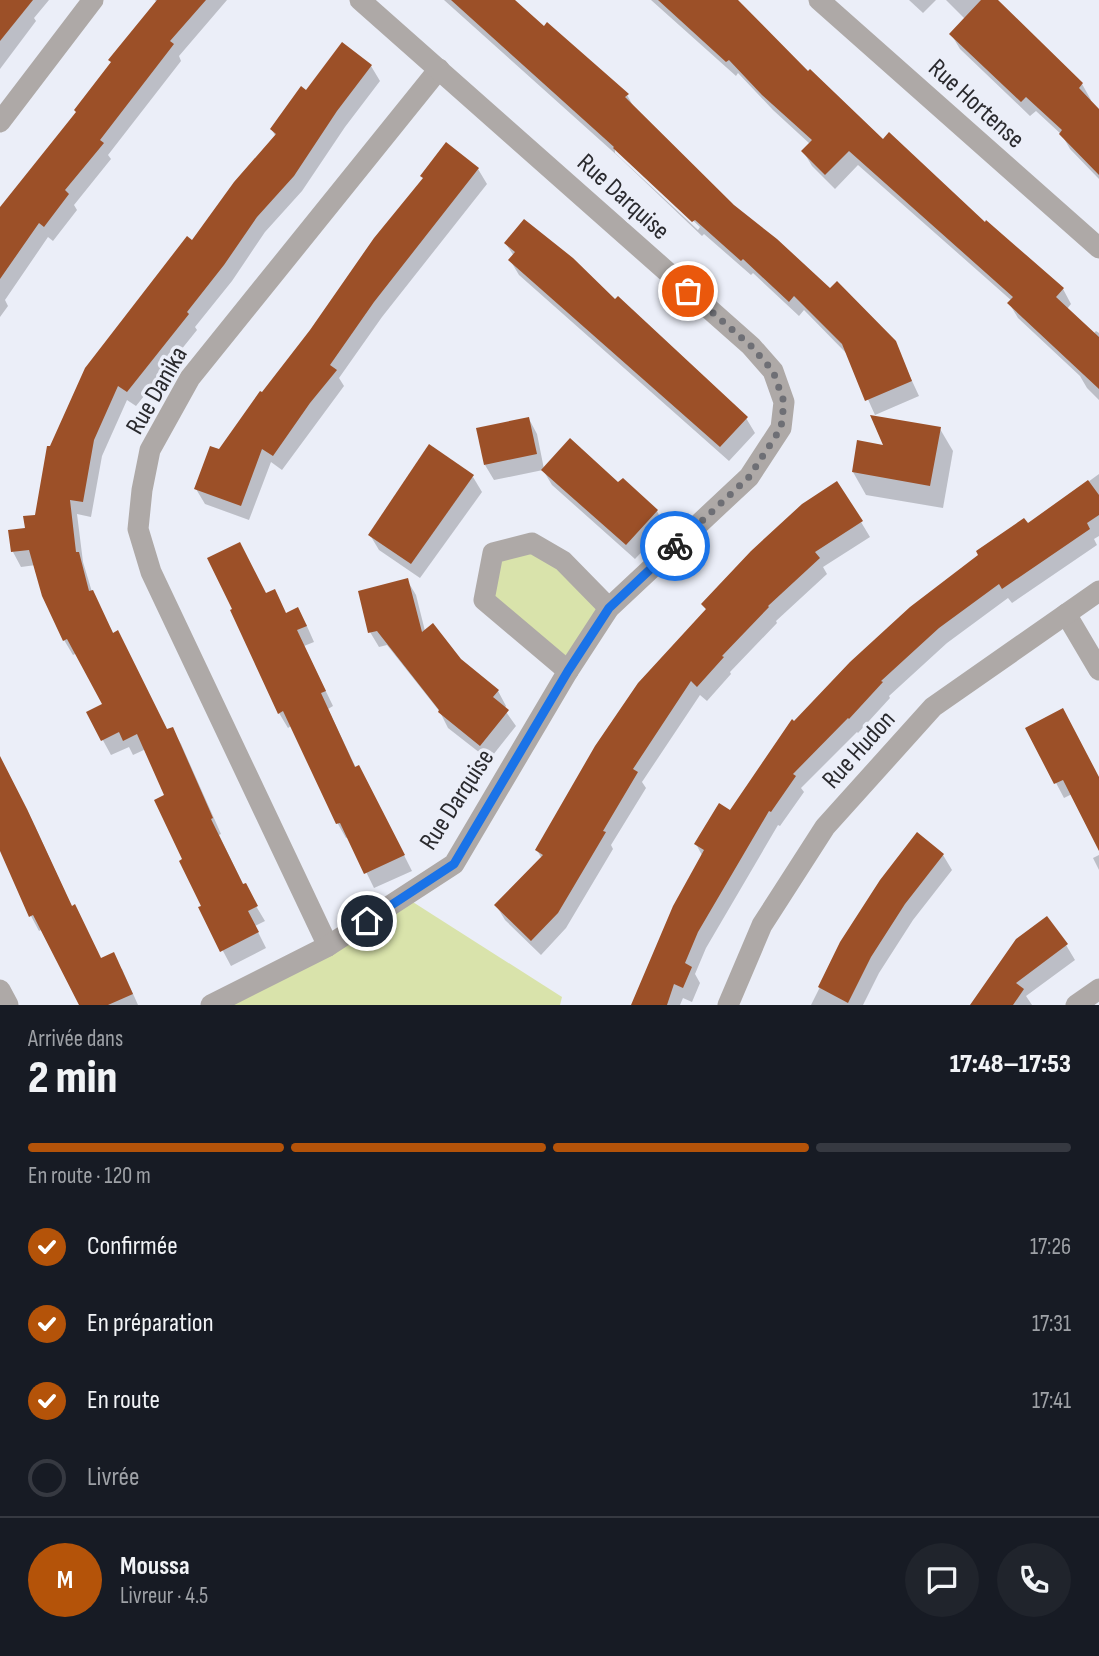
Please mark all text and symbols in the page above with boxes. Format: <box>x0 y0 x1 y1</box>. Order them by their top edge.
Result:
street label: Rue Hortense <box>922 53 1030 155</box>
street label: Rue Darquise <box>570 148 676 247</box>
pin <box>658 261 718 321</box>
icon: bag <box>669 272 707 310</box>
street label: Rue Danika <box>120 341 195 440</box>
courier <box>640 511 710 581</box>
icon: bike <box>656 527 694 565</box>
street label: Rue Hudon <box>816 705 902 795</box>
street label: Rue Darquise <box>413 744 501 856</box>
pin <box>337 891 397 951</box>
icon: home <box>348 902 386 940</box>
text: Arrivée dans <box>28 1025 123 1053</box>
text: 17:48–17:53 <box>950 1049 1071 1080</box>
text: 2 min <box>28 1051 117 1106</box>
text: En route · 120 m <box>28 1162 151 1190</box>
icon: check <box>28 1228 66 1266</box>
text: Confirmée <box>87 1231 178 1262</box>
text: 17:26 <box>1030 1233 1071 1261</box>
icon: check <box>28 1305 66 1343</box>
text: En préparation <box>87 1308 214 1339</box>
text: 17:31 <box>1032 1310 1071 1338</box>
icon: check <box>28 1382 66 1420</box>
text: En route <box>87 1385 160 1416</box>
text: 17:41 <box>1032 1387 1071 1415</box>
text: Livrée <box>87 1462 139 1493</box>
button: chat <box>905 1543 979 1617</box>
button: phone <box>997 1543 1071 1617</box>
text: Moussa <box>120 1551 190 1582</box>
text: M <box>57 1565 73 1596</box>
text: Livreur · 4.5 <box>120 1582 208 1610</box>

